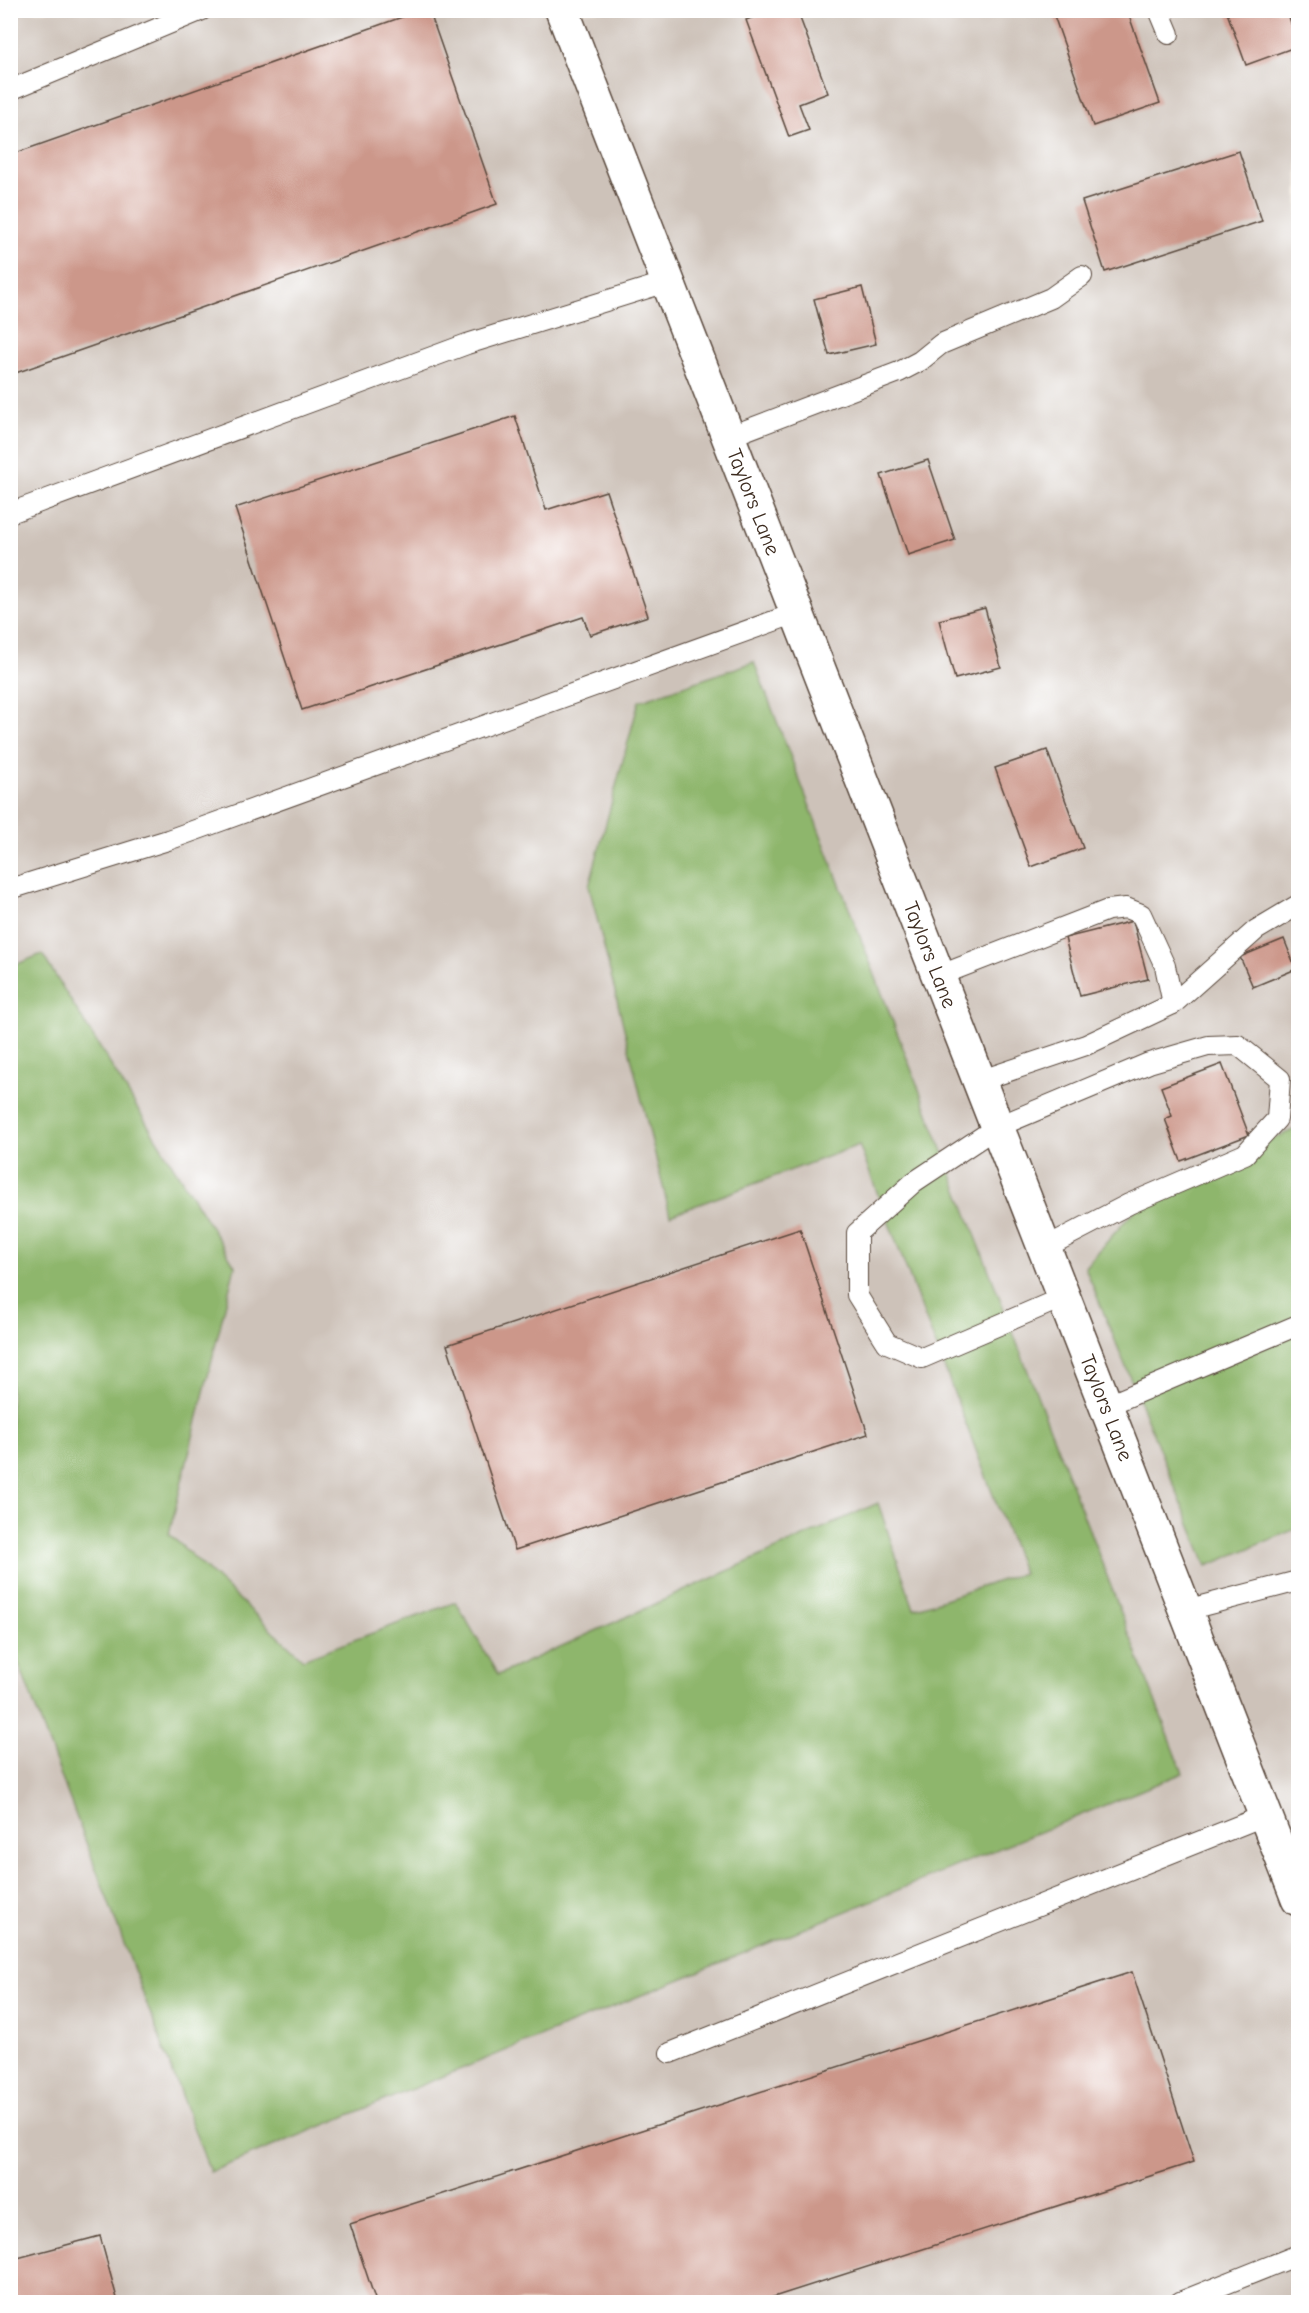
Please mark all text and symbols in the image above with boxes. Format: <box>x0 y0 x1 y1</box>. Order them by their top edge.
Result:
street label: Taylors Lane <box>722 445 785 559</box>
street label: Taylors Lane <box>899 898 962 1011</box>
street label: Taylors Lane <box>1075 1351 1138 1464</box>

